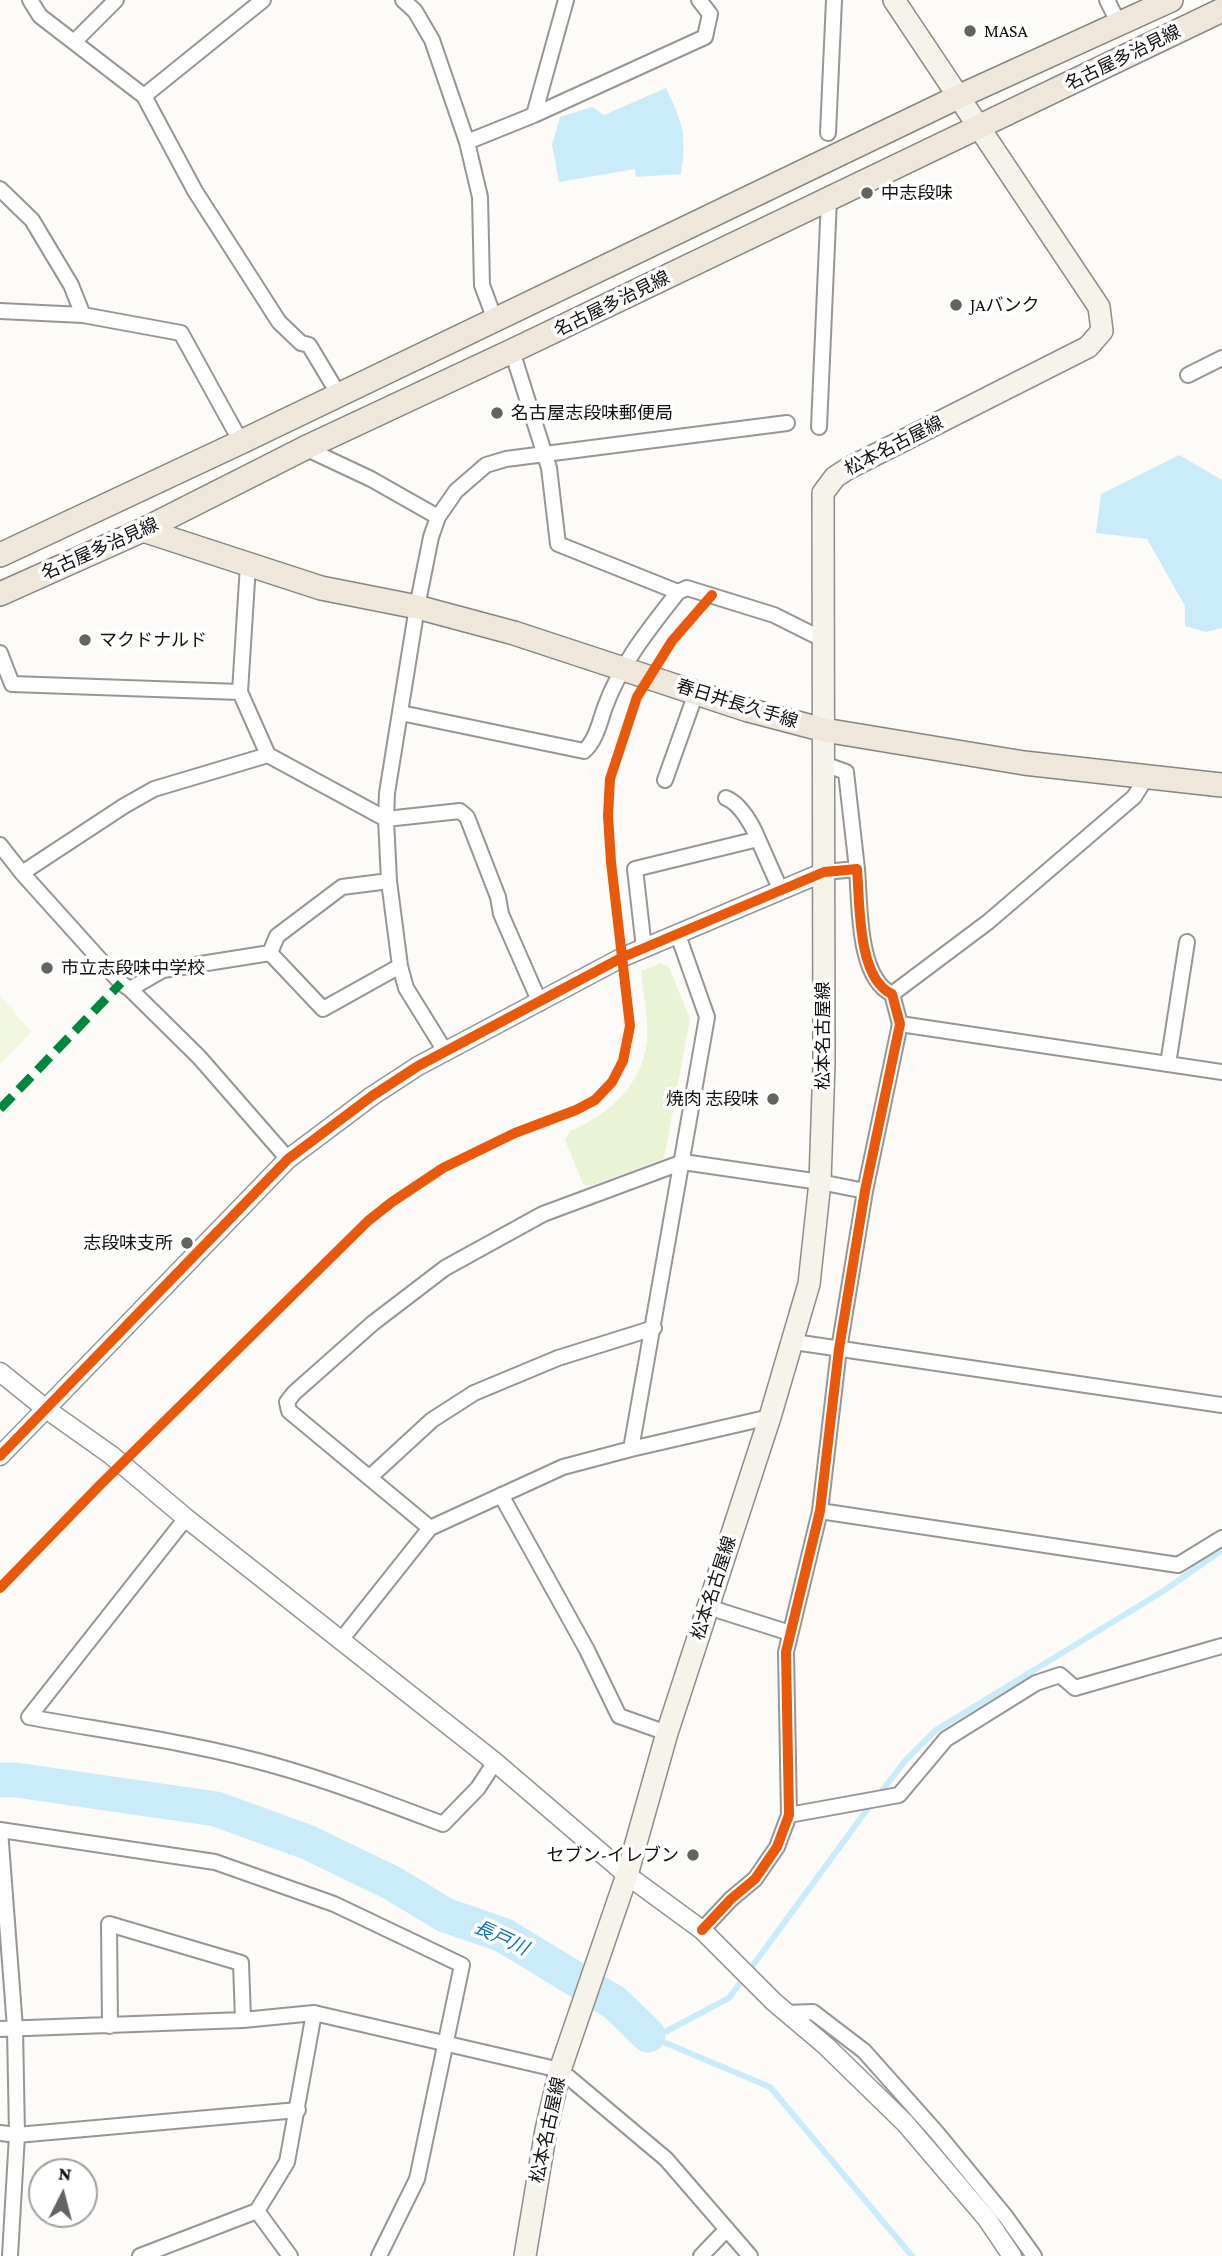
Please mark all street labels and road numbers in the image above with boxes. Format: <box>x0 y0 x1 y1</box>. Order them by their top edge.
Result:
street label: 名古屋多治見線 <box>1062 21 1184 95</box>
street label: 名古屋多治見線 <box>551 267 673 341</box>
street label: 松本名古屋線 <box>841 412 947 480</box>
street label: 名古屋多治見線 <box>38 514 162 584</box>
street label: 春日井長久手線 <box>674 675 800 733</box>
street label: 松本名古屋線 <box>812 982 834 1090</box>
street label: 松本名古屋線 <box>687 1533 741 1643</box>
street label: 松本名古屋線 <box>526 2075 570 2185</box>

